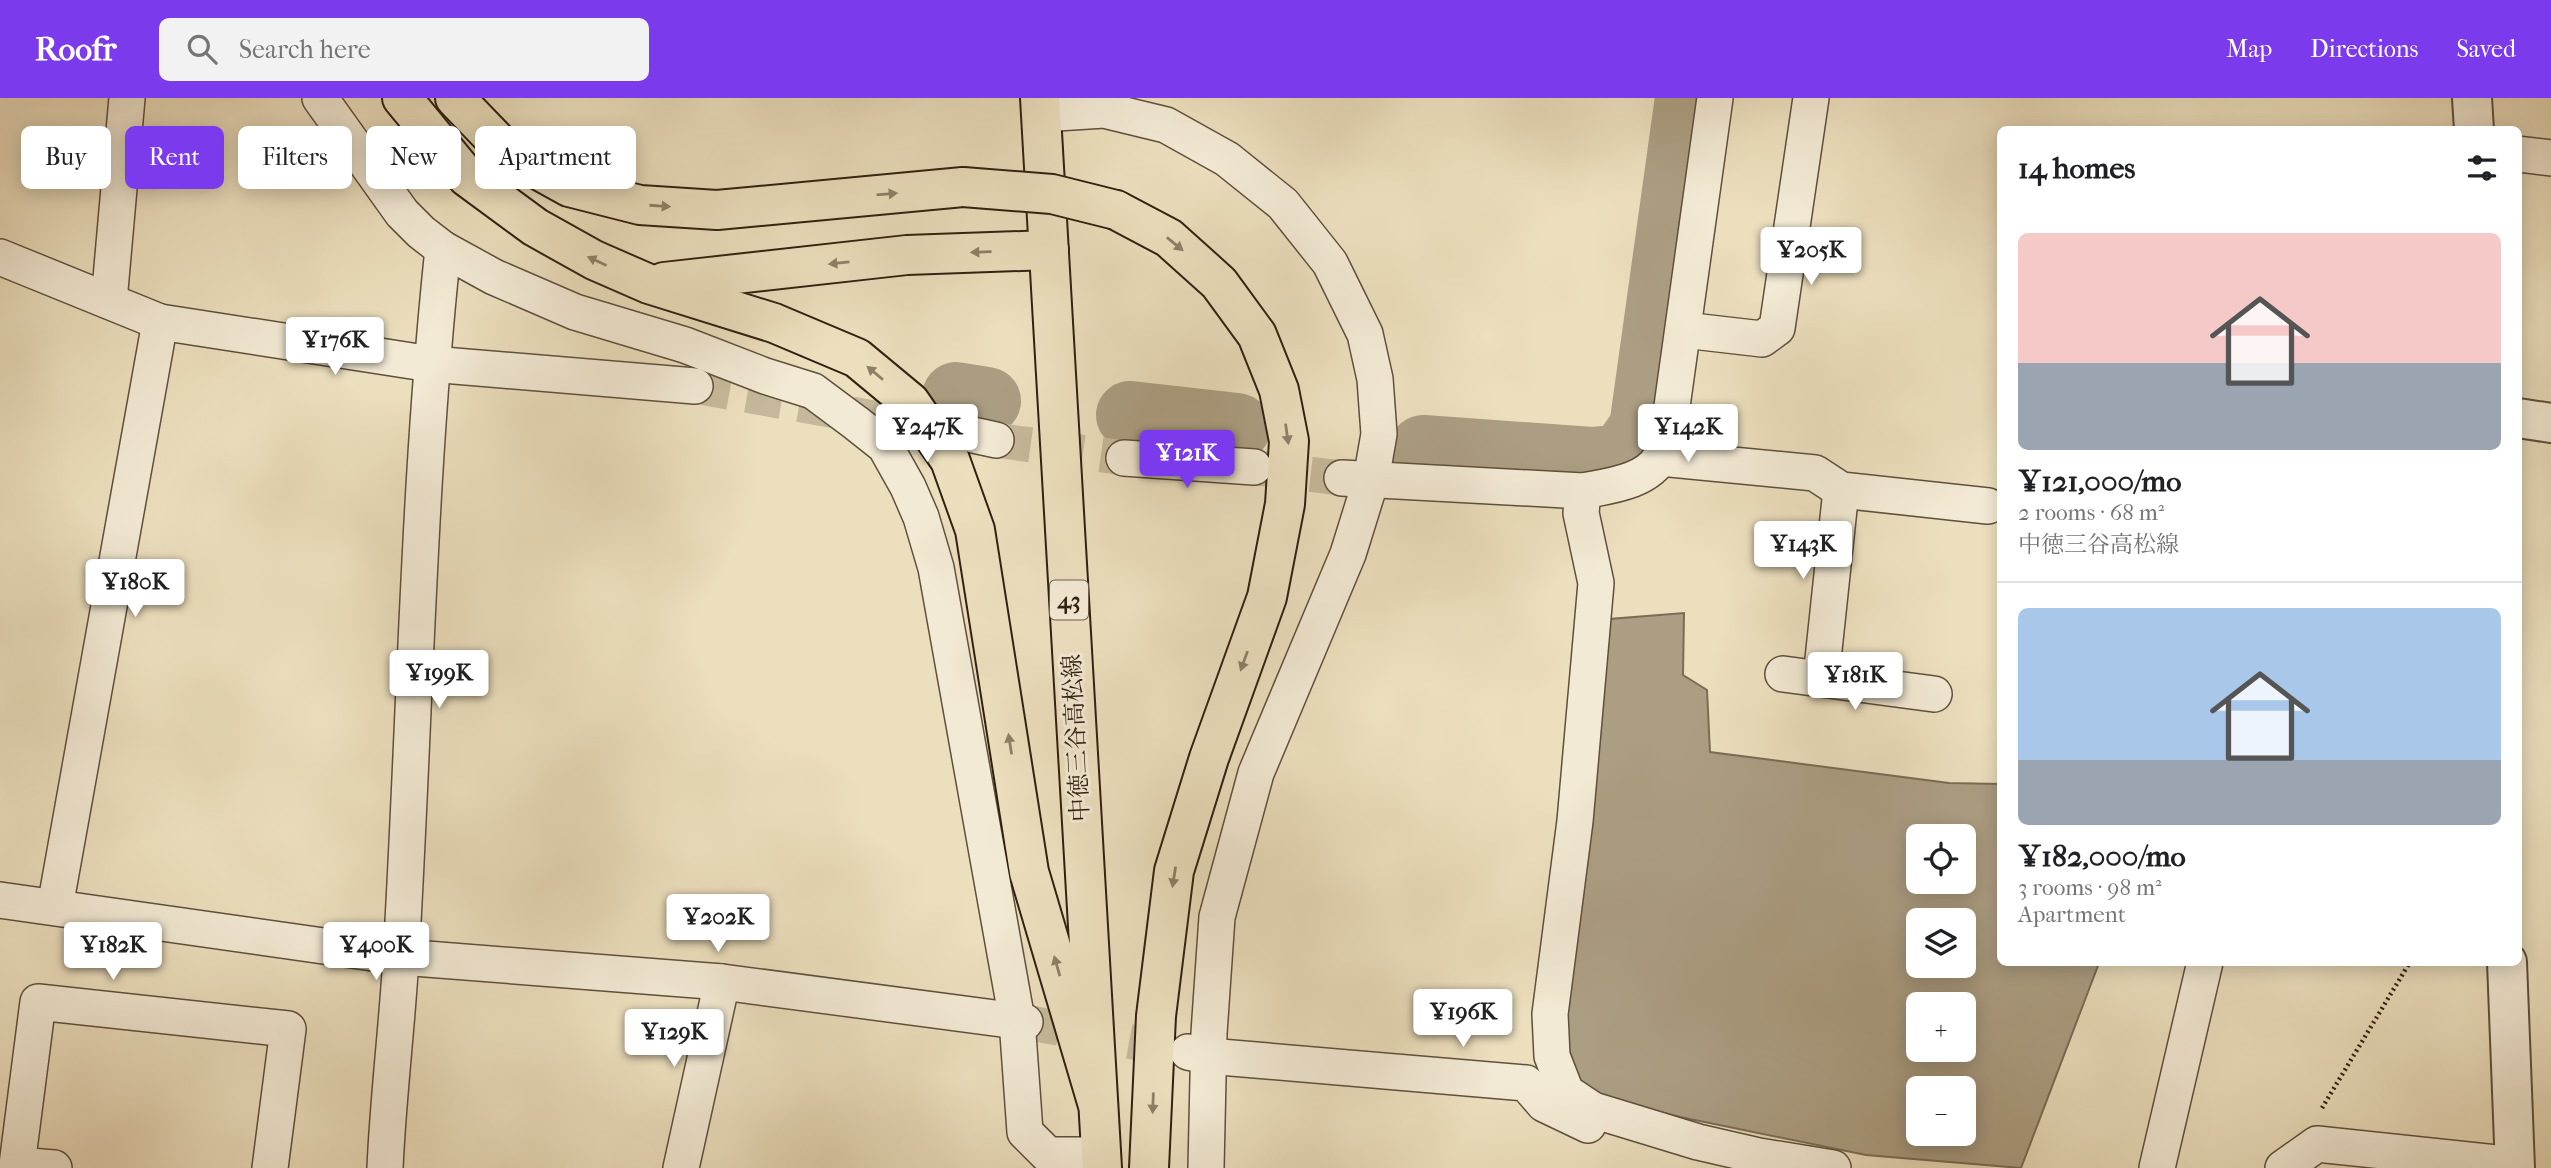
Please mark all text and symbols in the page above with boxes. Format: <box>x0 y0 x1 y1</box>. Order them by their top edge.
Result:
search box <box>159 18 649 81</box>
text: Roofr <box>35 30 117 69</box>
icon: search <box>183 30 221 68</box>
text: Search here <box>239 34 371 65</box>
text: Map <box>2226 35 2272 63</box>
text: Directions <box>2310 35 2418 63</box>
text: Saved <box>2456 35 2516 63</box>
chip: Buy <box>21 126 111 189</box>
chip: Rent <box>125 126 224 189</box>
chip: Filters <box>238 126 352 189</box>
chip: New <box>366 126 461 189</box>
chip: Apartment <box>475 126 636 189</box>
icon: filters <box>2463 149 2501 187</box>
text: 14 homes <box>2018 151 2135 186</box>
one-way arrow <box>876 188 898 199</box>
one-way arrow <box>650 201 672 212</box>
pin: ¥205K <box>1762 228 1860 287</box>
text: ¥205K <box>1776 236 1846 263</box>
one-way arrow <box>1165 237 1183 252</box>
one-way arrow <box>969 247 991 258</box>
one-way arrow <box>587 255 607 267</box>
one-way arrow <box>828 257 850 268</box>
icon: home <box>2197 278 2323 404</box>
pin: ¥176K <box>286 317 384 377</box>
text: ¥176K <box>302 326 368 353</box>
one-way arrow <box>866 365 884 380</box>
pin: ¥247K <box>878 404 976 464</box>
pin: ¥142K <box>1639 404 1737 464</box>
text: ¥247K <box>892 413 962 440</box>
text: ¥142K <box>1654 413 1722 440</box>
one-way arrow <box>1282 423 1293 445</box>
pin: ¥121K <box>1138 430 1236 490</box>
text: ¥121K <box>1156 439 1218 466</box>
text: ¥121,000/mo <box>2018 464 2181 499</box>
text: 2 rooms · 68 m² <box>2018 499 2164 526</box>
pin: ¥143K <box>1754 522 1852 581</box>
text: ¥143K <box>1770 530 1836 557</box>
text: 中徳三谷高松線 <box>2018 531 2179 558</box>
pin: ¥180K <box>86 560 184 619</box>
text: ¥180K <box>101 568 169 595</box>
road number: 43 <box>1050 580 1088 620</box>
pin: ¥199K <box>390 650 488 710</box>
one-way arrow <box>1238 650 1249 671</box>
pin: ¥181K <box>1806 652 1904 712</box>
street label: 中徳三谷高松線 <box>1058 653 1094 823</box>
icon: home <box>2197 653 2323 779</box>
text: ¥199K <box>406 659 472 686</box>
text: ¥181K <box>1824 661 1886 688</box>
one-way arrow <box>1004 733 1015 755</box>
map controls <box>1906 824 1976 1146</box>
button: locate <box>1906 824 1976 894</box>
text: ¥182,000/mo <box>2018 839 2186 874</box>
one-way arrow <box>1168 866 1179 888</box>
text: 3 rooms · 98 m² <box>2018 874 2162 901</box>
pin: ¥202K <box>669 894 767 954</box>
text: Apartment <box>2018 901 2126 928</box>
text: ¥202K <box>683 903 753 930</box>
button: layers <box>1906 908 1976 978</box>
pin: ¥182K <box>64 922 162 982</box>
pin: ¥400K <box>327 922 425 982</box>
text: ¥182K <box>80 931 146 958</box>
text: ¥400K <box>339 931 413 958</box>
one-way arrow <box>1051 955 1062 977</box>
pin: ¥196K <box>1414 990 1512 1049</box>
button: + <box>1906 992 1976 1062</box>
text: ¥196K <box>1429 998 1497 1025</box>
pin: ¥129K <box>625 1010 723 1069</box>
text: ¥129K <box>641 1018 707 1045</box>
button: − <box>1906 1076 1976 1146</box>
one-way arrow <box>1147 1093 1158 1115</box>

